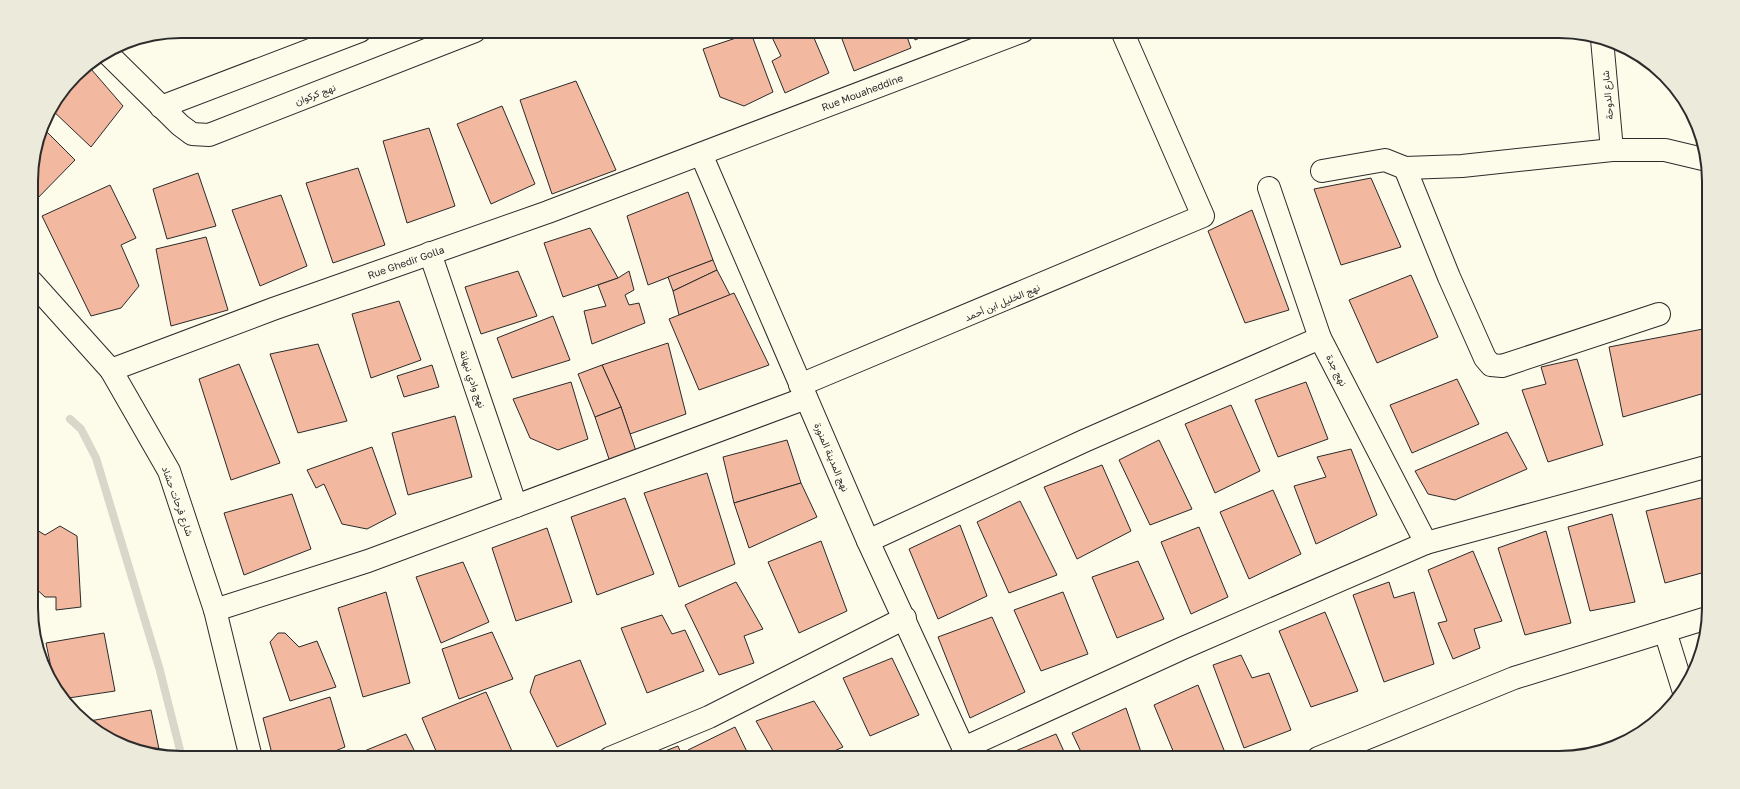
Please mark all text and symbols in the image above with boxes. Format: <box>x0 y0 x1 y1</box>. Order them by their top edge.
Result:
street label: شارع الدوحة <box>1599 70 1616 120</box>
street label: Rue Mouaheddine <box>820 71 905 113</box>
street label: نهج كركوان <box>293 81 338 108</box>
street label: Rue Ghedir Golla <box>366 243 446 281</box>
street label: نهج الخليل ابن أحمد <box>963 281 1042 324</box>
street label: نهج وادي نبهانة <box>455 349 489 411</box>
street label: نهج جدة <box>1323 352 1350 388</box>
street label: نهج المدينة المنورة <box>811 421 852 494</box>
street label: شارع فرحات حشاد <box>159 464 196 538</box>

